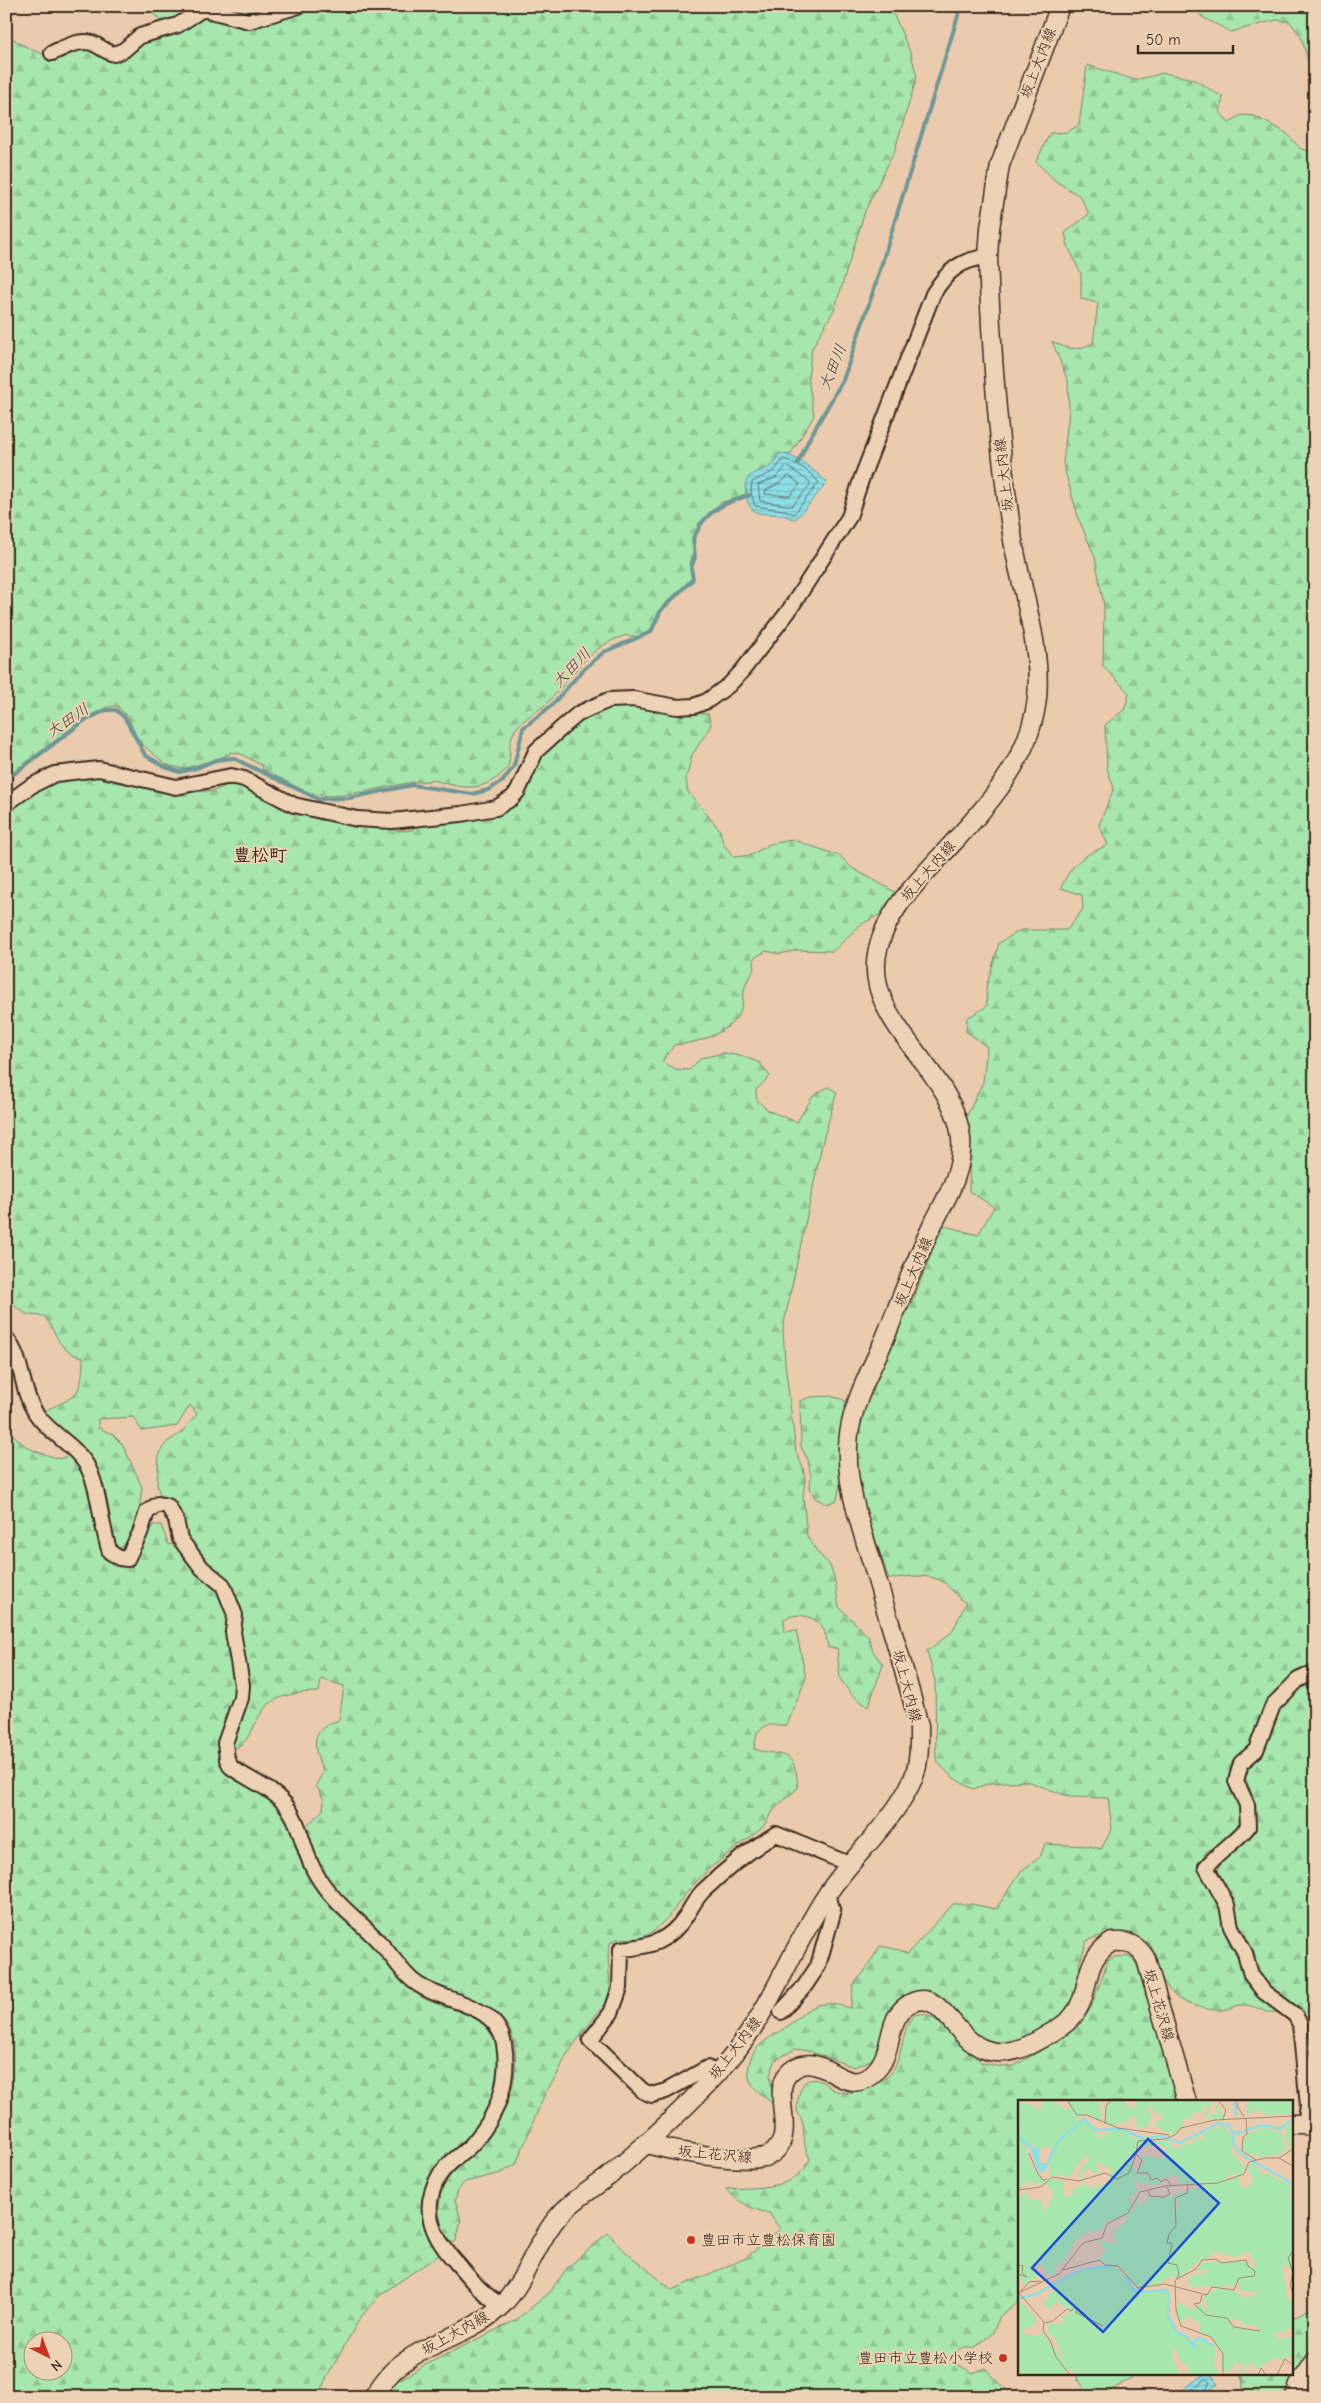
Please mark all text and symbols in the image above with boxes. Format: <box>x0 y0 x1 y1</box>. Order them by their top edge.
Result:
scale bar <box>1138 22 1234 54</box>
street label: 坂上大内線 <box>1016 25 1060 101</box>
text: 50 m <box>1146 31 1181 49</box>
water label: 大田川 <box>816 342 850 393</box>
street label: 坂上大内線 <box>990 437 1018 513</box>
water label: 大田川 <box>549 644 595 691</box>
water label: 大田川 <box>43 700 92 742</box>
street label: 坂上大内線 <box>897 837 959 905</box>
district label: 豊松町 <box>233 845 287 866</box>
street label: 坂上大内線 <box>890 1234 936 1310</box>
street label: 坂上大内線 <box>889 1647 925 1725</box>
street label: 坂上花沢線 <box>1140 1966 1178 2044</box>
street label: 坂上大内線 <box>705 2013 765 2083</box>
inset map <box>1018 2100 1294 2376</box>
street label: 坂上花沢線 <box>677 2142 753 2166</box>
place label: 豊田市立豊松保育園 <box>701 2231 836 2249</box>
marker: 豊田市立豊松保育園 <box>685 2234 697 2246</box>
street label: 坂上大内線 <box>418 2307 492 2359</box>
north arrow <box>22 2330 72 2380</box>
place label: 豊田市立豊松小学校 <box>858 2349 993 2367</box>
marker: 豊田市立豊松小学校 <box>997 2352 1009 2364</box>
text: N <box>47 2356 65 2375</box>

